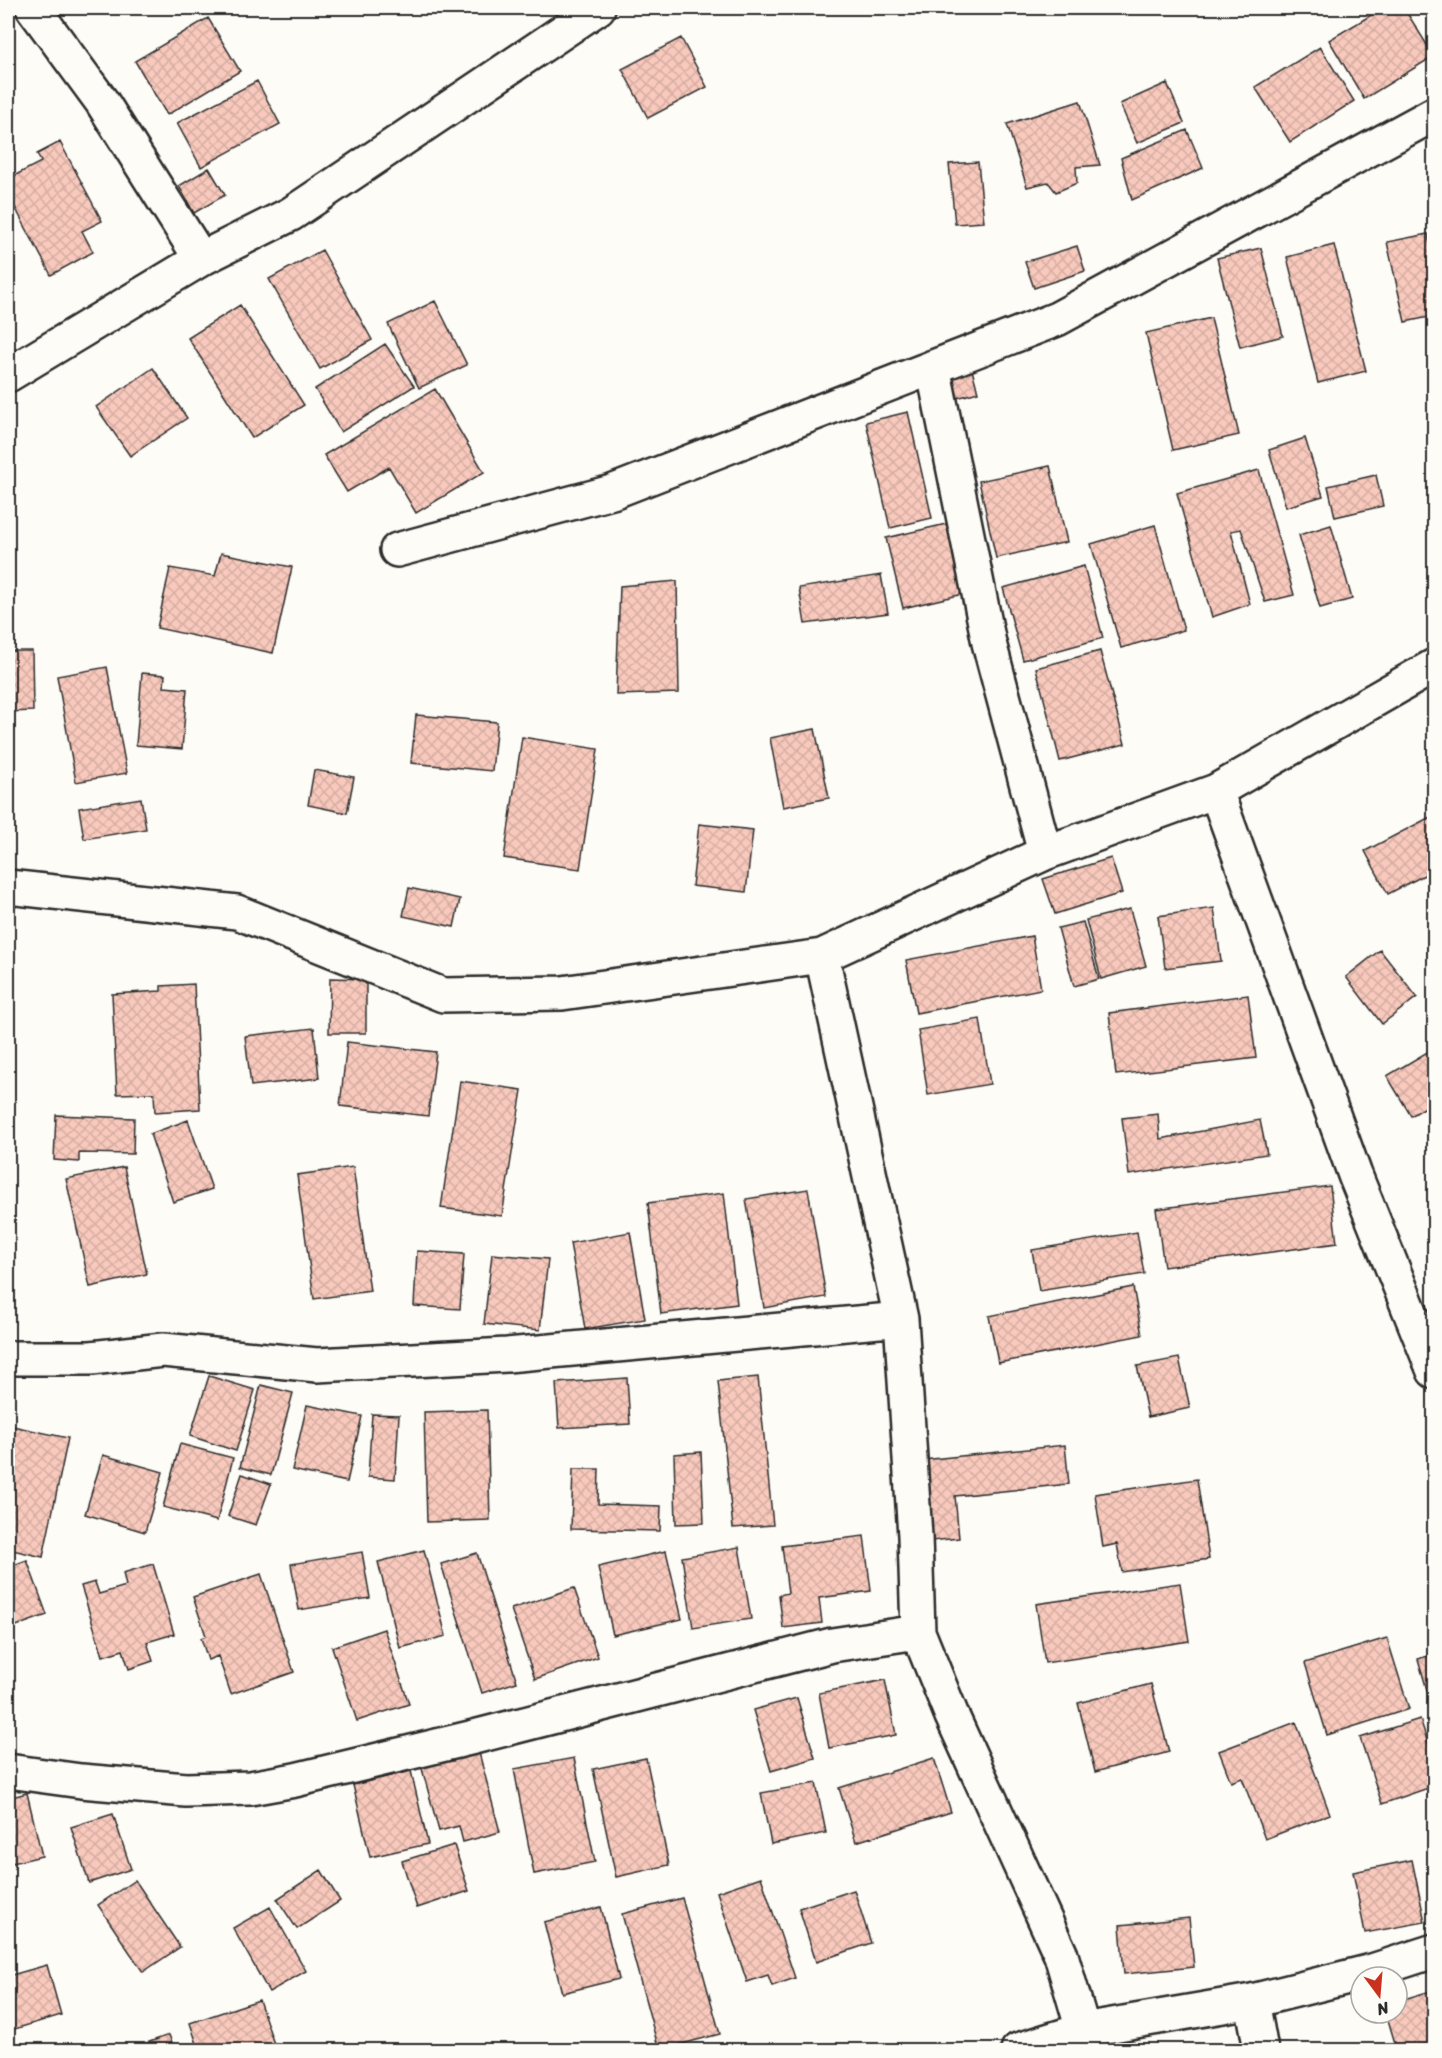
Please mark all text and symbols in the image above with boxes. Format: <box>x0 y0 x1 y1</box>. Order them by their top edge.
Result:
north arrow <box>1349 1965 1409 2025</box>
text: N <box>1373 1993 1393 2025</box>

